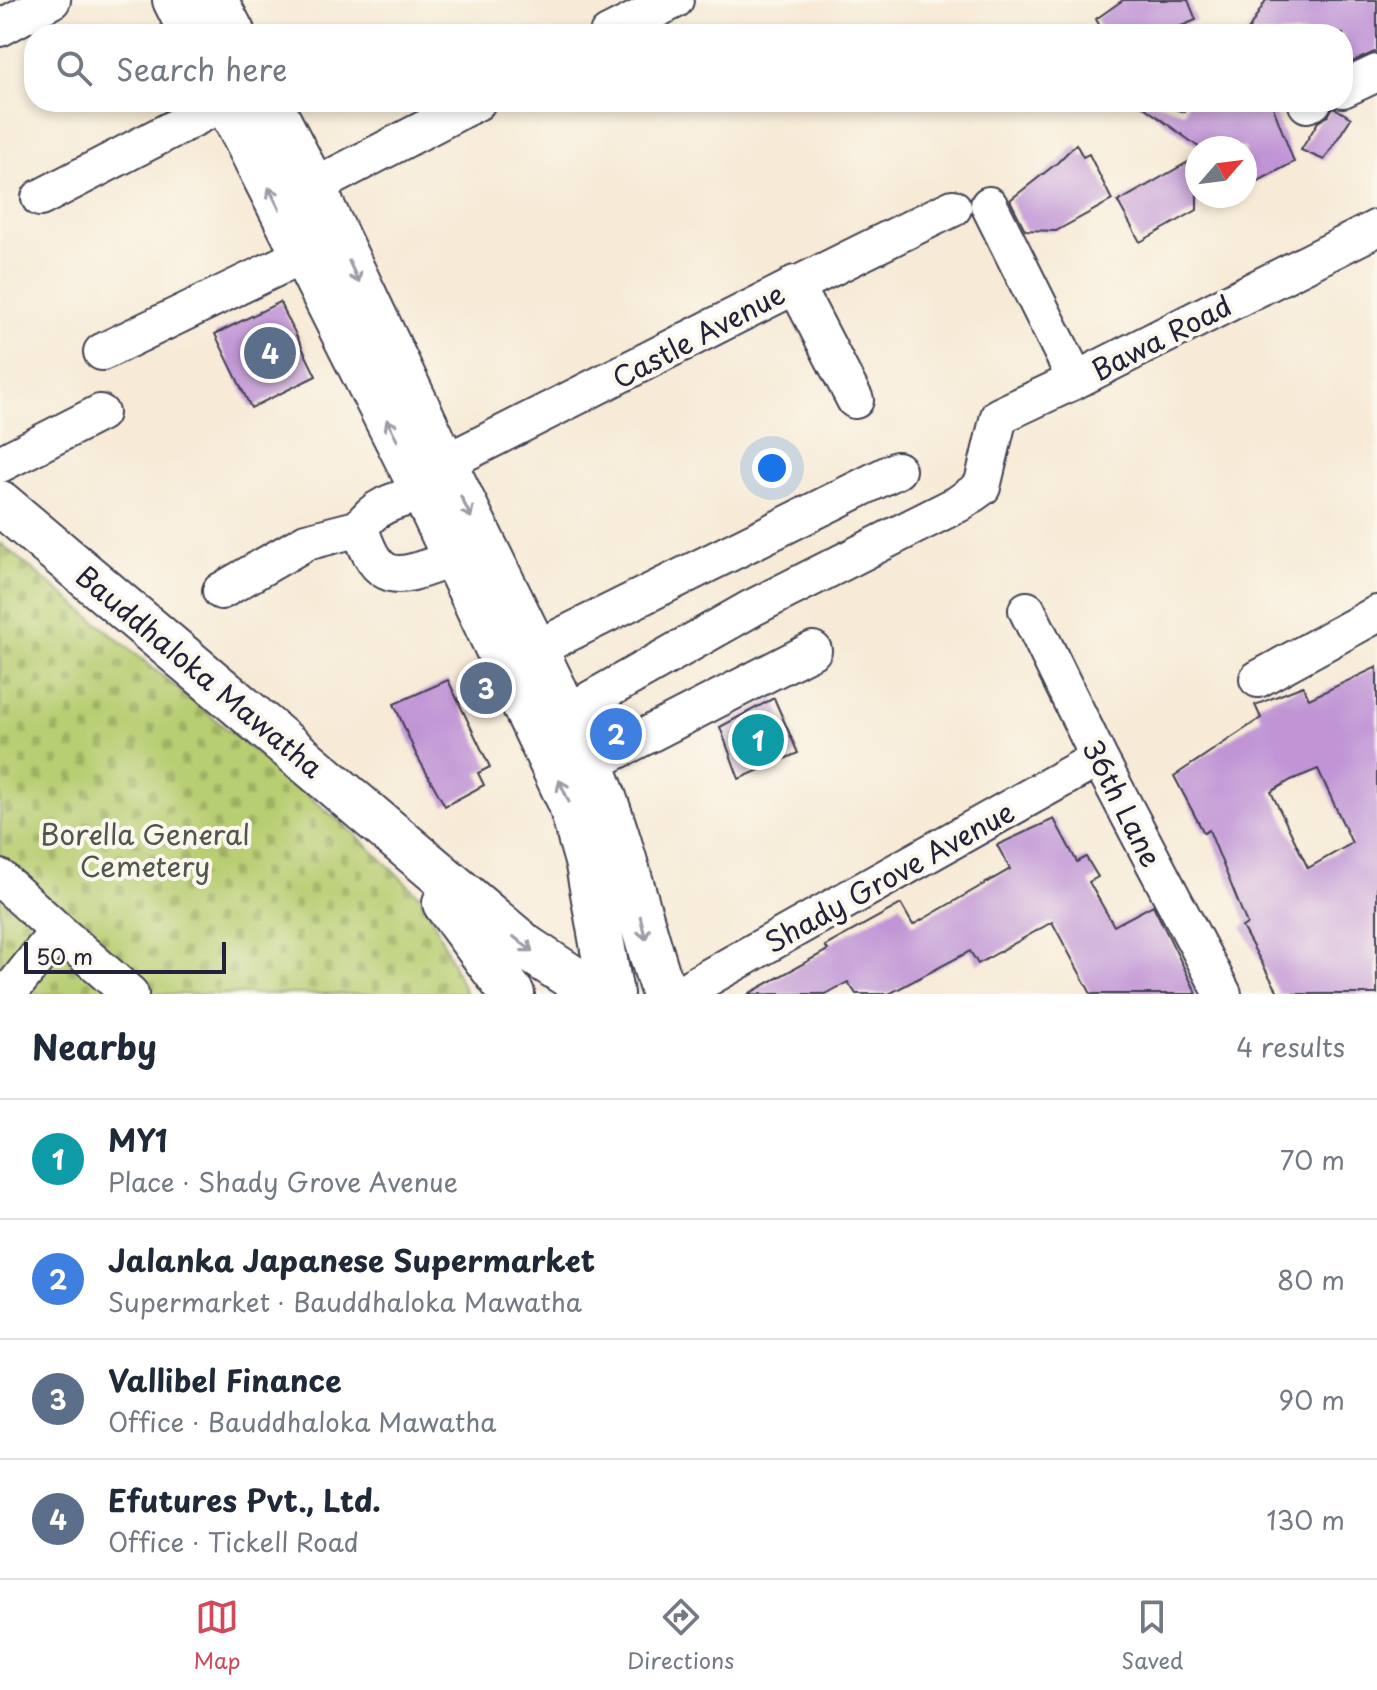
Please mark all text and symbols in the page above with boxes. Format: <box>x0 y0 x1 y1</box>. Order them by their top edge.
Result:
search box <box>24 24 1353 112</box>
icon: search <box>52 46 96 90</box>
text: Search here <box>116 46 288 91</box>
north arrow <box>1185 136 1257 208</box>
one-way arrow <box>266 186 282 210</box>
one-way arrow <box>347 260 362 284</box>
street label: Castle Avenue <box>604 271 792 399</box>
street label: Bawa Road <box>1083 283 1239 391</box>
pin: 4 <box>244 323 296 383</box>
one-way arrow <box>383 418 399 442</box>
your location <box>752 448 792 488</box>
one-way arrow <box>458 494 474 518</box>
street label: Bauddhaloka Mawatha <box>67 555 333 788</box>
pin: 3 <box>460 658 512 718</box>
pin: 2 <box>590 704 642 764</box>
pin: 1 <box>732 710 784 770</box>
street label: 36th Lane <box>1072 732 1174 874</box>
one-way arrow <box>556 779 571 803</box>
street label: Shady Grove Avenue <box>756 789 1022 963</box>
park label: Borella General Cemetery <box>40 812 250 887</box>
one-way arrow <box>636 915 651 941</box>
one-way arrow <box>512 936 533 953</box>
scale bar <box>24 938 226 974</box>
text: 50 m <box>36 939 93 972</box>
text: Nearby <box>32 1020 157 1072</box>
text: 4 results <box>1236 1027 1345 1066</box>
text: MY1 <box>108 1117 167 1162</box>
text: 1 <box>52 1140 64 1179</box>
text: 70 m <box>1280 1140 1345 1179</box>
text: Place · Shady Grove Avenue <box>108 1162 458 1201</box>
text: Jalanka Japanese Supermarket <box>108 1237 595 1282</box>
text: 2 <box>49 1260 67 1299</box>
text: 80 m <box>1277 1260 1345 1299</box>
text: Supermarket · Bauddhaloka Mawatha <box>108 1282 582 1321</box>
text: Vallibel Finance <box>108 1357 342 1402</box>
text: 3 <box>49 1380 67 1419</box>
text: 90 m <box>1278 1380 1345 1419</box>
text: Office · Bauddhaloka Mawatha <box>108 1402 496 1441</box>
text: Efutures Pvt., Ltd. <box>108 1477 381 1522</box>
text: 4 <box>49 1500 67 1539</box>
text: 130 m <box>1266 1500 1345 1539</box>
text: Office · Tickell Road <box>108 1522 359 1561</box>
tab: Map <box>193 1595 240 1676</box>
tab: Directions <box>627 1595 734 1676</box>
tab: Saved <box>1121 1595 1184 1676</box>

